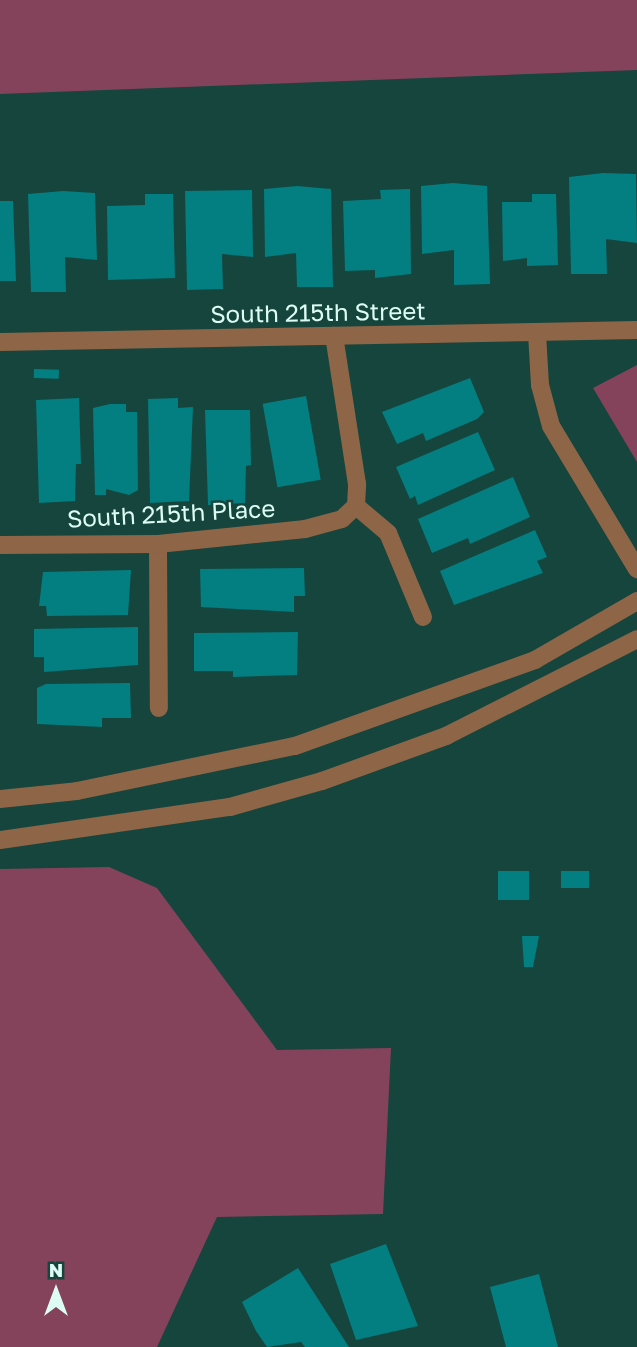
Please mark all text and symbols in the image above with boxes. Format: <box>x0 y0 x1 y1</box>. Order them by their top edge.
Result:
street label: South 215th Street <box>210 296 426 328</box>
street label: South 215th Place <box>66 493 276 533</box>
north arrow <box>21 1256 91 1326</box>
text: N <box>49 1258 63 1281</box>

